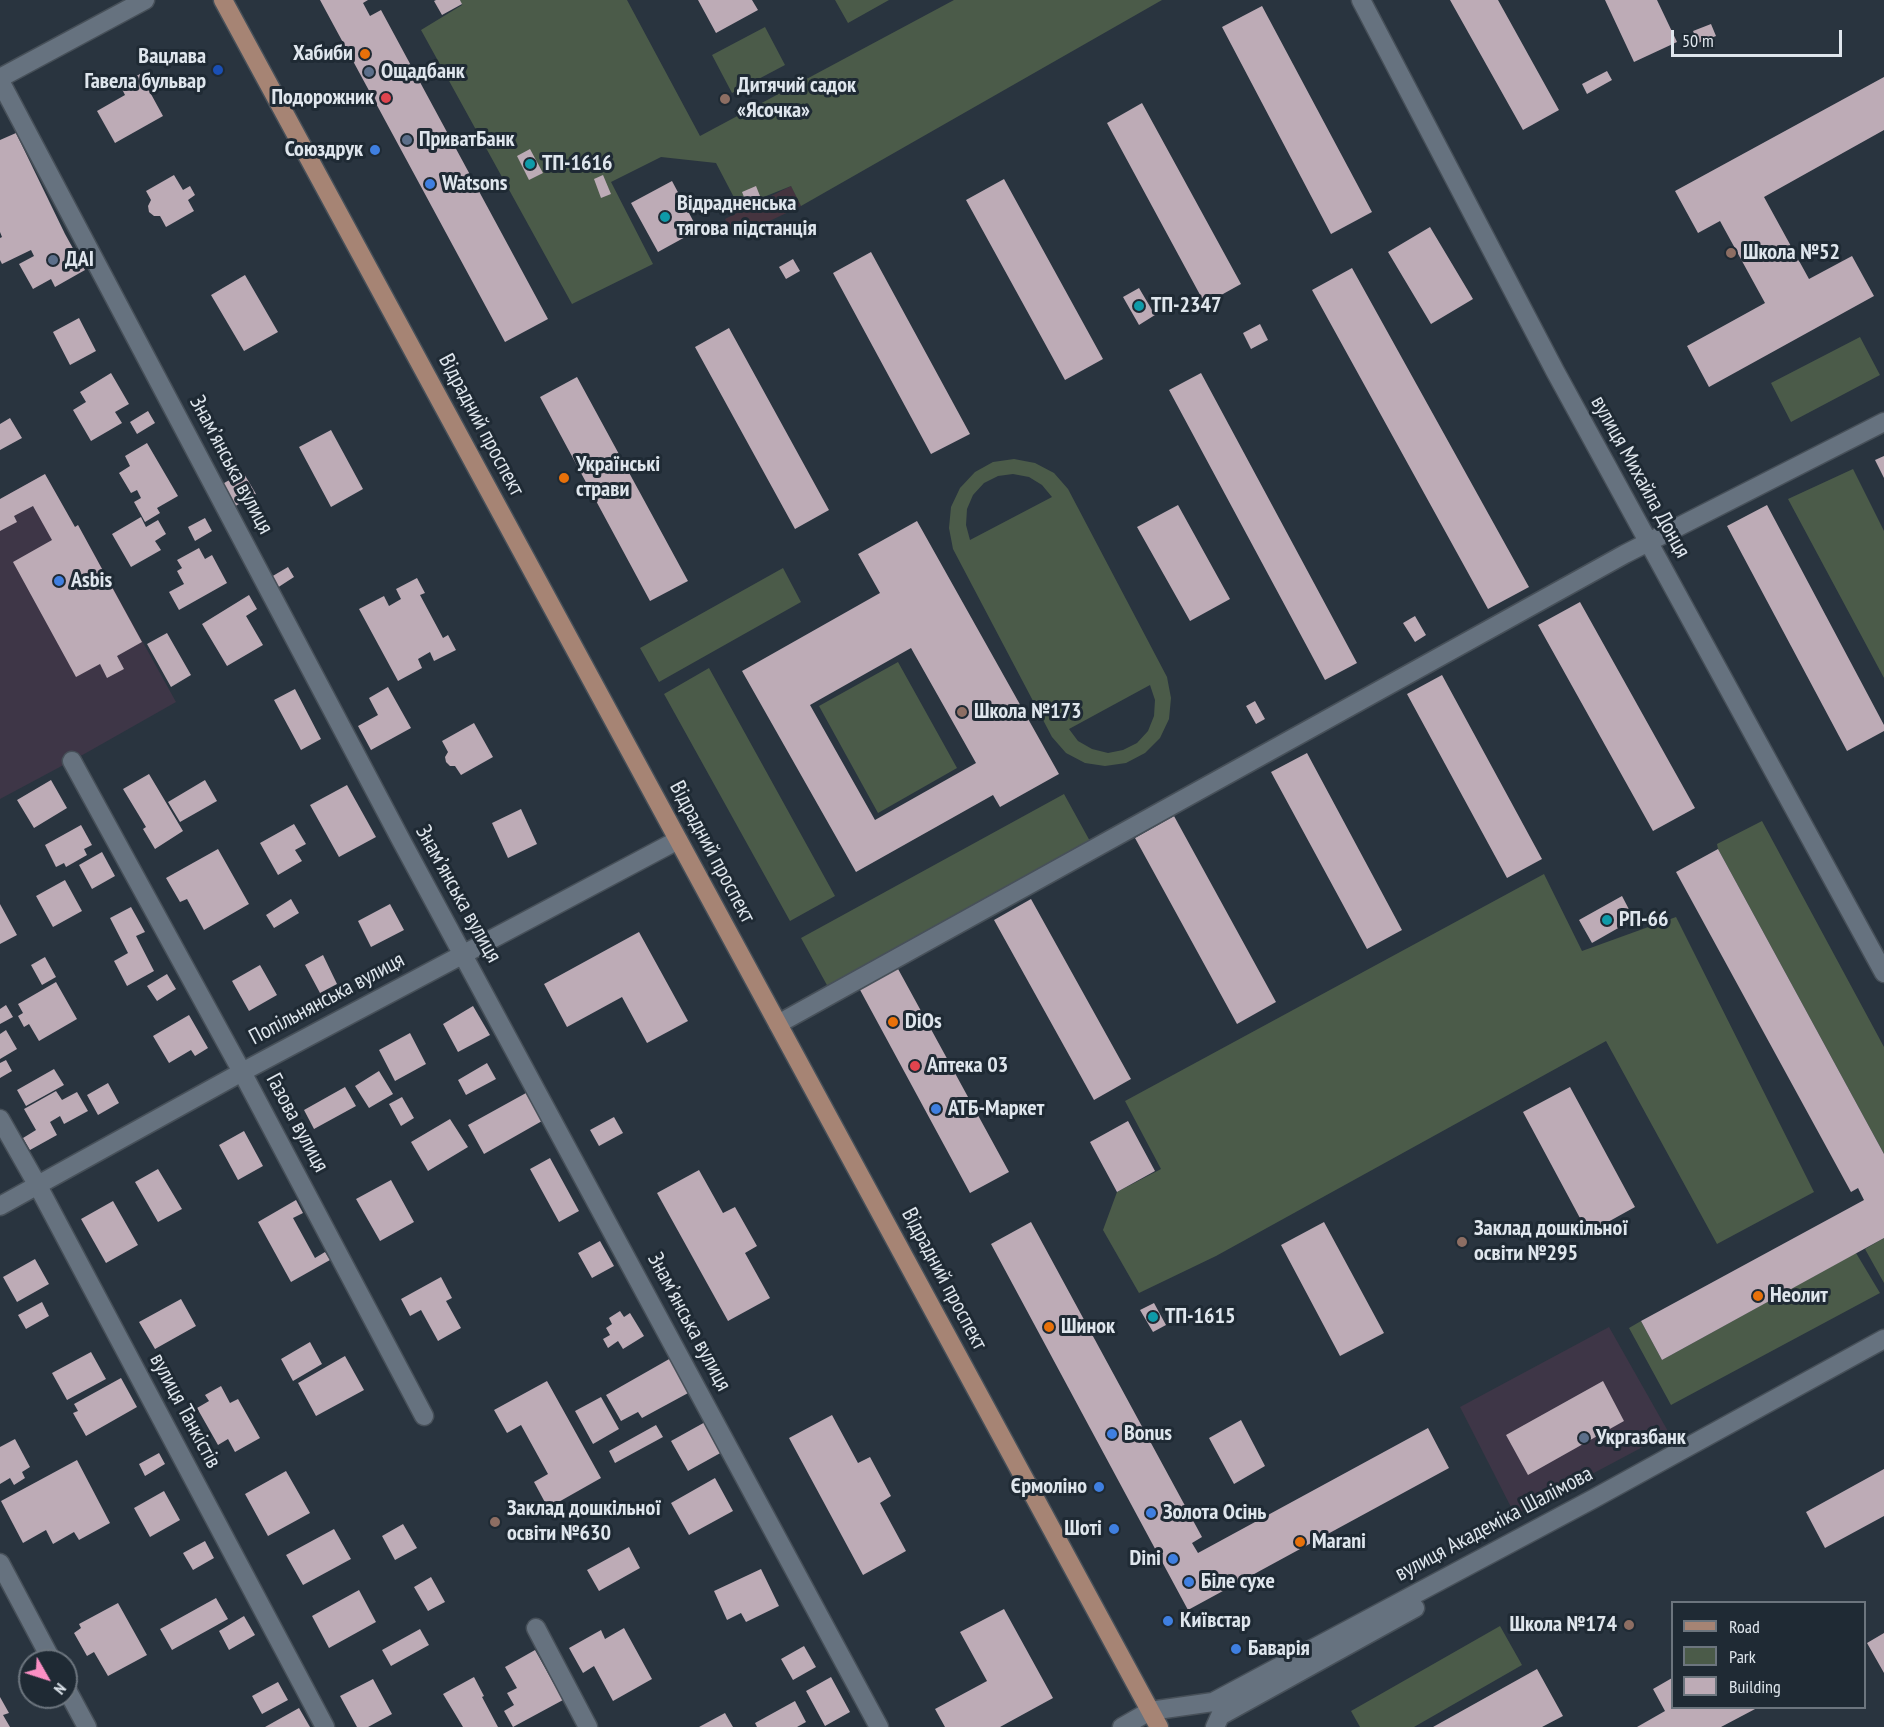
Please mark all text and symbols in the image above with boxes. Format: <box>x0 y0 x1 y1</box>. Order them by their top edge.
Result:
scale bar <box>1674 18 1845 56</box>
text: 50 m <box>1682 29 1714 52</box>
place label: Хабиби <box>293 41 353 67</box>
place label: Вацлава Гавела бульвар <box>85 44 206 96</box>
marker: Хабиби <box>358 47 372 61</box>
place label: Ощадбанк <box>381 59 465 85</box>
marker: Вацлава Гавела бульвар <box>211 63 225 77</box>
marker: Ощадбанк <box>362 65 376 79</box>
place label: Дитячий садок «Ясочка» <box>737 73 856 124</box>
place label: Подорожник <box>271 85 374 111</box>
marker: Подорожник <box>379 91 393 105</box>
marker: Дитячий садок «Ясочка» <box>718 92 732 106</box>
place label: ПриватБанк <box>419 127 514 153</box>
marker: ПриватБанк <box>400 133 414 147</box>
place label: Союздрук <box>285 137 363 163</box>
marker: Союздрук <box>368 143 382 157</box>
place label: ТП-1616 <box>542 151 613 177</box>
marker: ТП-1616 <box>523 157 537 171</box>
place label: Watsons <box>442 171 507 197</box>
marker: Watsons <box>423 177 437 191</box>
place label: Відрадненська тягова підстанція <box>677 191 817 242</box>
marker: Відрадненська тягова підстанція <box>658 210 672 224</box>
place label: Школа №52 <box>1743 240 1840 266</box>
marker: Школа №52 <box>1724 246 1738 260</box>
place label: ДАІ <box>65 247 94 273</box>
marker: ДАІ <box>46 253 60 267</box>
place label: ТП-2347 <box>1151 293 1222 319</box>
marker: ТП-2347 <box>1132 299 1146 313</box>
street label: Відрадний проспект <box>433 350 529 500</box>
street label: Знамʼянська вулиця <box>183 391 279 539</box>
street label: вулиця Михайла Донця <box>1585 392 1695 562</box>
place label: Українські страви <box>576 452 660 504</box>
marker: Українські страви <box>557 471 571 485</box>
place label: Asbis <box>71 568 112 594</box>
marker: Asbis <box>52 574 66 588</box>
place label: Школа №173 <box>974 699 1082 725</box>
marker: Школа №173 <box>955 705 969 719</box>
street label: Відрадний проспект <box>664 777 760 927</box>
street label: Знамʼянська вулиця <box>409 821 507 967</box>
place label: РП-66 <box>1619 907 1669 933</box>
marker: РП-66 <box>1600 913 1614 927</box>
street label: Попільнянська вулиця <box>245 947 409 1051</box>
place label: DiOs <box>905 1009 942 1035</box>
marker: DiOs <box>886 1015 900 1029</box>
place label: Аптека 03 <box>927 1053 1008 1079</box>
marker: Аптека 03 <box>908 1059 922 1073</box>
street label: Газова вулиця <box>260 1069 334 1177</box>
place label: АТБ-Маркет <box>948 1096 1044 1122</box>
marker: АТБ-Маркет <box>929 1102 943 1116</box>
street label: Відрадний проспект <box>896 1204 992 1354</box>
place label: Заклад дошкільної освіти №295 <box>1474 1216 1628 1268</box>
marker: Заклад дошкільної освіти №295 <box>1455 1235 1469 1249</box>
street label: Знамʼянська вулиця <box>641 1248 737 1396</box>
place label: Неолит <box>1770 1283 1828 1309</box>
marker: Неолит <box>1751 1289 1765 1303</box>
place label: ТП-1615 <box>1165 1304 1236 1330</box>
marker: ТП-1615 <box>1146 1310 1160 1324</box>
place label: Шинок <box>1061 1314 1115 1340</box>
marker: Шинок <box>1042 1320 1056 1334</box>
street label: вулиця Танкістів <box>144 1349 226 1473</box>
place label: Bonus <box>1124 1421 1172 1447</box>
place label: Укргазбанк <box>1596 1425 1686 1451</box>
marker: Bonus <box>1105 1427 1119 1441</box>
marker: Укргазбанк <box>1577 1431 1591 1445</box>
street label: вулиця Академіка Шалімова <box>1391 1461 1597 1587</box>
place label: Єрмоліно <box>1011 1474 1087 1500</box>
marker: Єрмоліно <box>1092 1480 1106 1494</box>
place label: Заклад дошкільної освіти №630 <box>507 1496 661 1548</box>
place label: Золота Осінь <box>1163 1500 1266 1526</box>
marker: Золота Осінь <box>1144 1506 1158 1520</box>
marker: Заклад дошкільної освіти №630 <box>488 1515 502 1529</box>
place label: Шоті <box>1064 1516 1102 1542</box>
marker: Шоті <box>1107 1522 1121 1536</box>
place label: Marani <box>1312 1529 1366 1555</box>
marker: Marani <box>1293 1535 1307 1549</box>
place label: Dini <box>1129 1546 1161 1572</box>
marker: Dini <box>1166 1552 1180 1566</box>
place label: Біле сухе <box>1201 1569 1275 1595</box>
marker: Біле сухе <box>1182 1575 1196 1589</box>
legend <box>1671 1601 1866 1709</box>
place label: Київстар <box>1180 1608 1251 1634</box>
place label: Школа №174 <box>1509 1612 1617 1638</box>
marker: Київстар <box>1161 1614 1175 1628</box>
text: Road <box>1729 1615 1760 1638</box>
marker: Школа №174 <box>1622 1618 1636 1632</box>
place label: Баварія <box>1248 1636 1310 1662</box>
marker: Баварія <box>1229 1642 1243 1656</box>
text: Park <box>1729 1645 1756 1668</box>
north arrow <box>18 1649 78 1709</box>
text: Building <box>1729 1675 1781 1698</box>
text: N <box>50 1679 71 1699</box>

